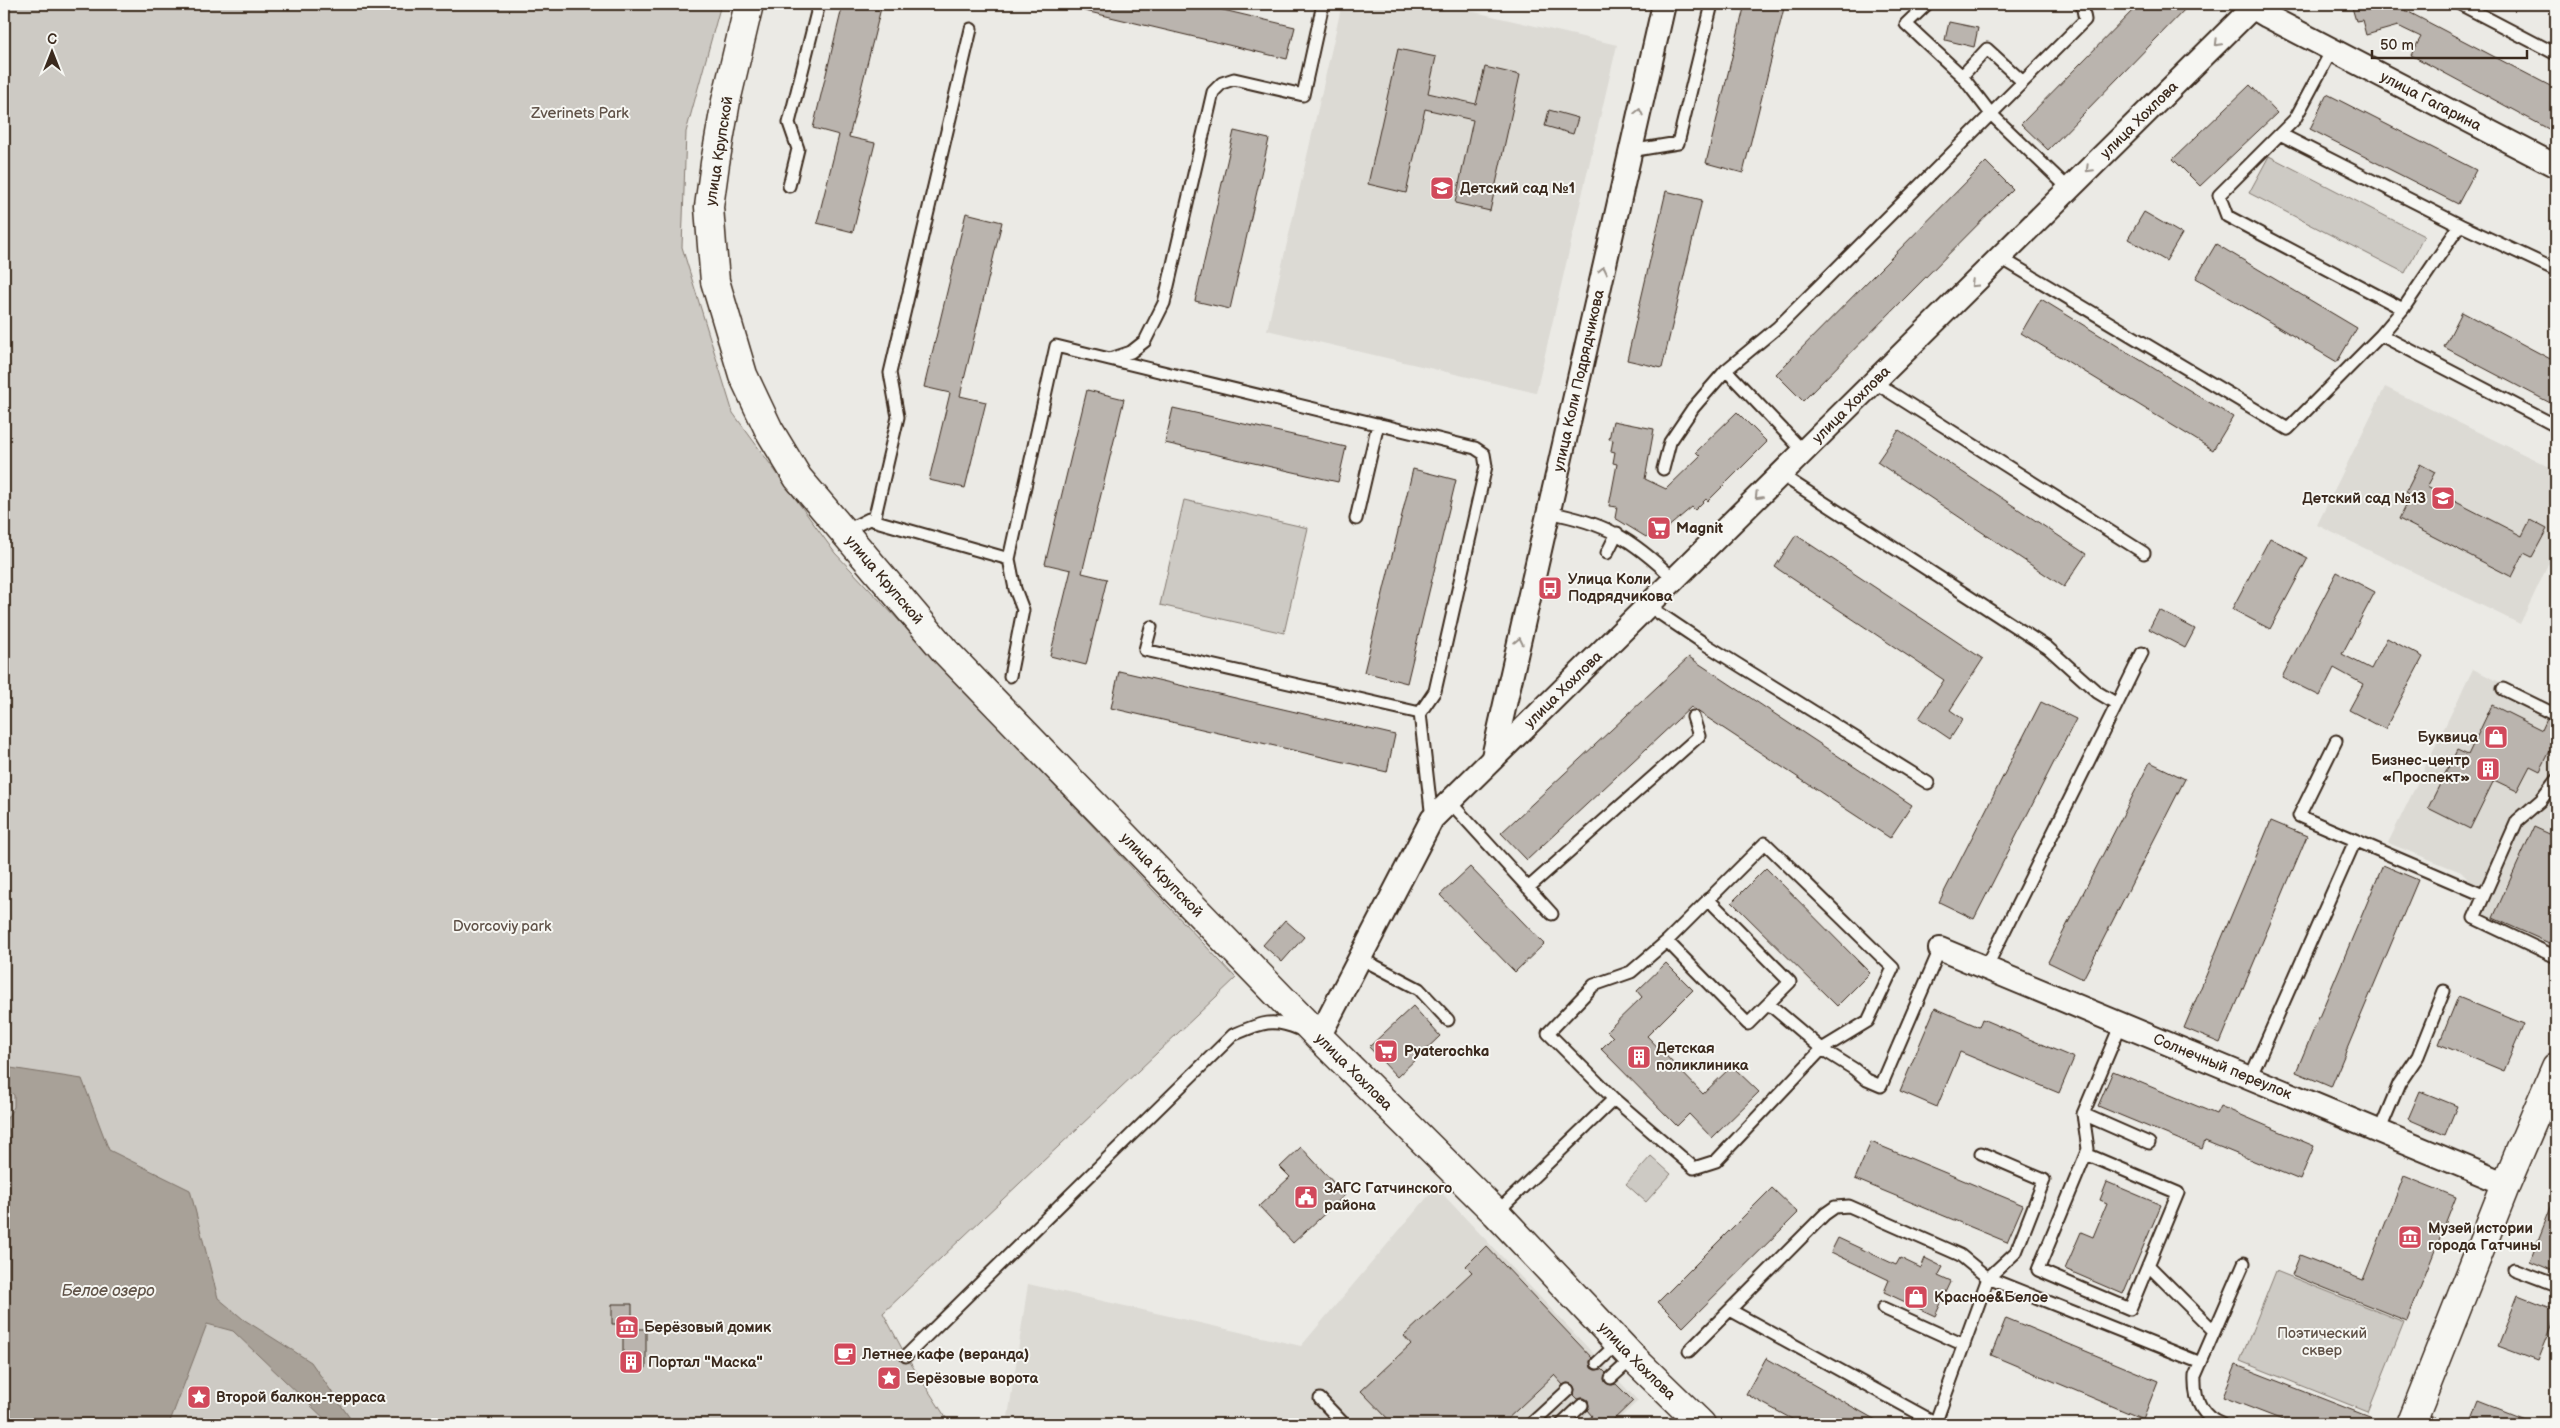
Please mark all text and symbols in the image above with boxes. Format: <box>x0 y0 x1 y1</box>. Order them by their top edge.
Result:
north arrow <box>28 28 78 78</box>
scale bar <box>2372 28 2528 60</box>
text: С <box>47 31 57 48</box>
text: 50 m <box>2380 36 2414 55</box>
one-way arrow <box>2214 37 2223 46</box>
street label: улица Гагарина <box>2377 67 2485 136</box>
street label: улица Хохлова <box>2096 77 2182 163</box>
street label: улица Крупской <box>701 95 738 207</box>
park label: Zverinets Park <box>530 104 629 123</box>
one-way arrow <box>1633 107 1644 116</box>
one-way arrow <box>2086 163 2095 172</box>
school or university icon: Детский сад №1 <box>1429 175 1455 201</box>
place label: Детский сад №1 <box>1460 179 1575 198</box>
one-way arrow <box>1597 266 1608 275</box>
one-way arrow <box>1971 278 1980 287</box>
street label: улица Коли Подрядчикова <box>1549 288 1609 474</box>
street label: улица Хохлова <box>1808 362 1895 448</box>
school or university icon: Детский сад №13 <box>2430 485 2456 511</box>
place label: Детский сад №13 <box>2302 489 2426 508</box>
one-way arrow <box>1755 490 1764 499</box>
supermarket icon: Magnit <box>1646 515 1672 541</box>
place label: Magnit <box>1676 519 1723 538</box>
street label: улица Крупской <box>841 532 927 629</box>
place label: Улица Коли Подрядчикова <box>1568 570 1673 606</box>
bus stop icon: Улица Коли Подрядчикова <box>1537 575 1563 601</box>
one-way arrow <box>1513 636 1524 645</box>
street label: улица Хохлова <box>1520 647 1607 732</box>
shop icon: Буквица <box>2483 724 2509 750</box>
place label: Буквица <box>2418 728 2478 747</box>
place label: Бизнес-центр «Проспект» <box>2371 751 2470 787</box>
building icon: Бизнес-центр «Проспект» <box>2475 756 2501 782</box>
street label: улица Крупской <box>1116 829 1207 922</box>
park label: Dvorcoviy park <box>453 917 552 936</box>
street label: улица Хохлова <box>1311 1029 1397 1115</box>
street label: Солнечный переулок <box>2150 1030 2294 1104</box>
supermarket icon: Pyaterochka <box>1373 1038 1399 1064</box>
place label: Детская поликлиника <box>1656 1039 1749 1075</box>
place label: Pyaterochka <box>1404 1042 1489 1061</box>
building icon: Детская поликлиника <box>1626 1044 1652 1070</box>
place label: ЗАГС Гатчинского района <box>1324 1179 1452 1215</box>
public building icon: ЗАГС Гатчинского района <box>1293 1184 1319 1210</box>
place label: Музей истории города Гатчины <box>2428 1219 2541 1255</box>
museum icon: Музей истории города Гатчины <box>2397 1224 2423 1250</box>
water label: Белое озеро <box>61 1282 155 1301</box>
shop icon: Красное&Белое <box>1903 1284 1929 1310</box>
place label: Красное&Белое <box>1934 1288 2048 1307</box>
museum icon: Берёзовый домик <box>614 1314 640 1340</box>
place label: Берёзовый домик <box>644 1318 772 1337</box>
street label: улица Хохлова <box>1594 1318 1680 1404</box>
park label: Поэтический сквер <box>2277 1324 2367 1360</box>
cafe icon: Летнее кафе (веранда) <box>832 1341 858 1367</box>
place label: Летнее кафе (веранда) <box>861 1345 1029 1364</box>
building icon: Портал "Маска" <box>618 1349 644 1375</box>
place label: Портал "Маска" <box>648 1353 763 1372</box>
place icon: Берёзовые ворота <box>876 1365 902 1391</box>
place label: Берёзовые ворота <box>906 1369 1038 1388</box>
place icon: Второй балкон-терраса <box>186 1384 212 1410</box>
place label: Второй балкон-терраса <box>216 1388 386 1407</box>

